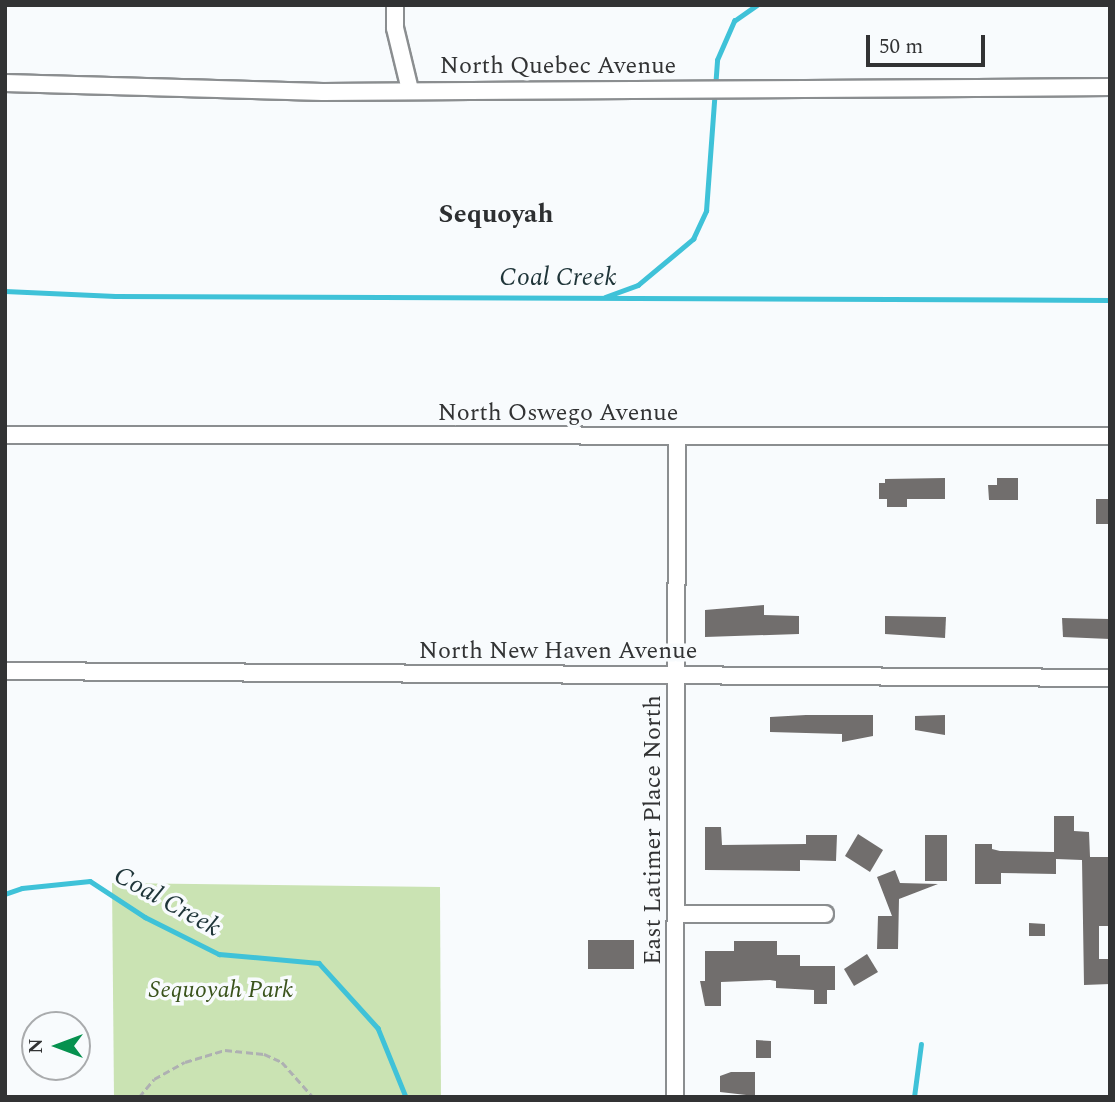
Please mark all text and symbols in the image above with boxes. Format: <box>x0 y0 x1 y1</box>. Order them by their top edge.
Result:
scale bar <box>870 21 989 65</box>
text: 50 m <box>879 31 923 63</box>
street label: North Quebec Avenue <box>440 53 676 81</box>
district label: Sequoyah <box>438 199 554 231</box>
water label: Coal Creek <box>499 262 617 294</box>
street label: North Oswego Avenue <box>438 400 678 428</box>
street label: North New Haven Avenue <box>419 638 697 666</box>
street label: East Latimer Place North <box>640 695 668 965</box>
water label: Coal Creek <box>108 860 226 944</box>
park label: Sequoyah Park <box>149 977 293 1005</box>
north arrow <box>21 1011 91 1081</box>
text: N <box>22 1038 51 1054</box>

